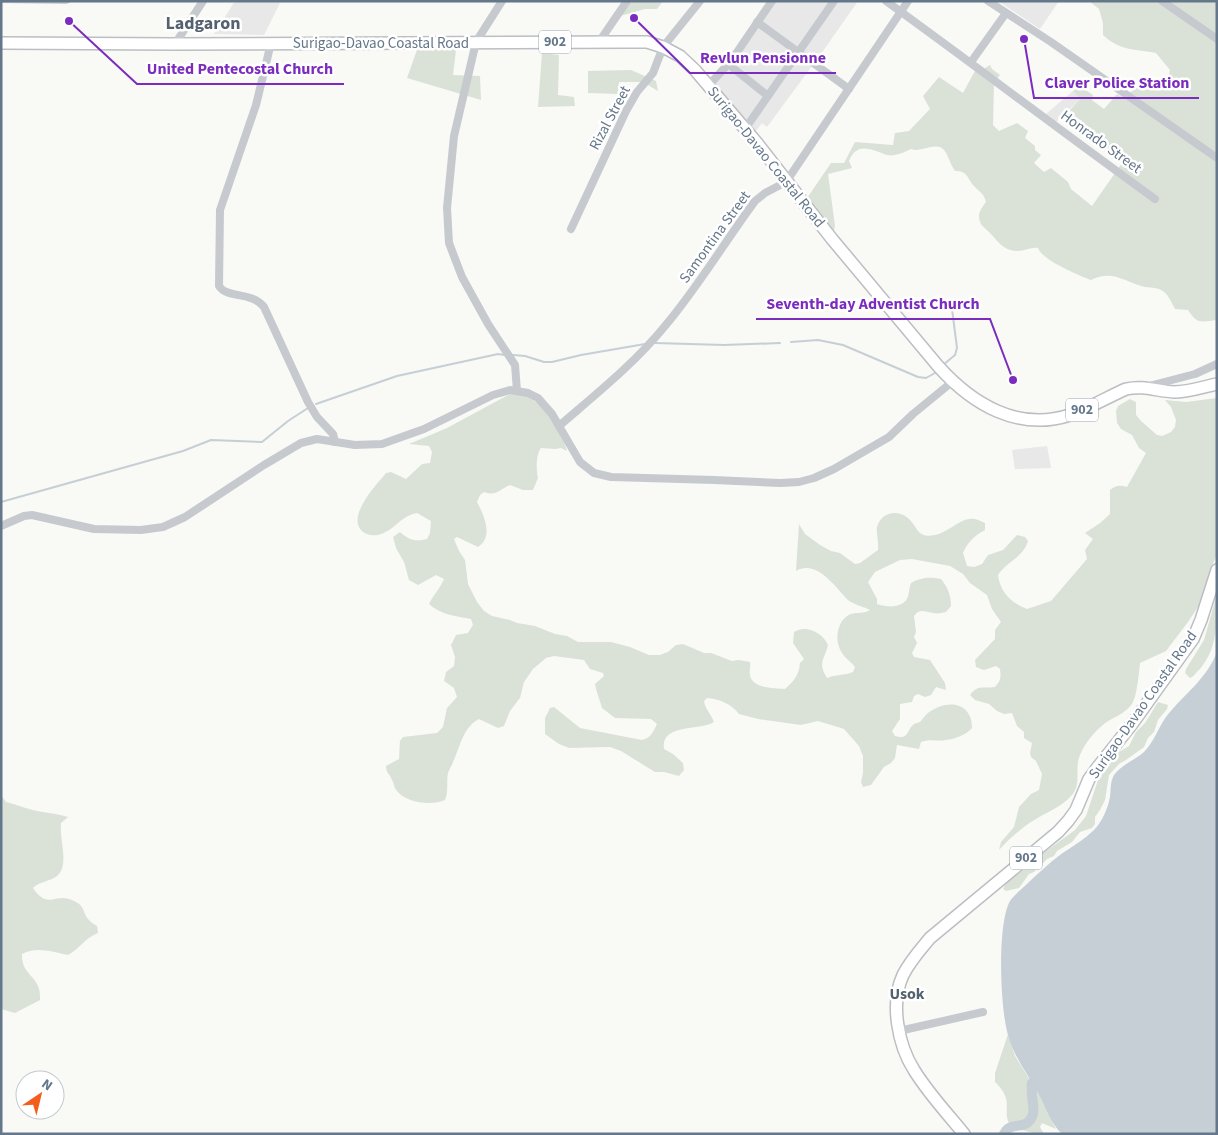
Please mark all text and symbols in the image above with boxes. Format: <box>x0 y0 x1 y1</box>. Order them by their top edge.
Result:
district label: Ladgaron <box>165 11 241 36</box>
road number: 902 <box>539 31 571 54</box>
street label: Surigao-Davao Coastal Road <box>293 33 469 54</box>
callout: Revlun Pensionne <box>690 42 836 73</box>
text: Revlun Pensionne <box>700 47 826 69</box>
callout: United Pentecostal Church <box>137 53 344 84</box>
text: United Pentecostal Church <box>147 58 333 80</box>
callout: Claver Police Station <box>1034 67 1199 98</box>
text: Claver Police Station <box>1045 72 1189 94</box>
street label: Rizal Street <box>584 82 636 154</box>
street label: Surigao-Davao Coastal Road <box>702 82 830 232</box>
street label: Honrado Street <box>1056 105 1146 179</box>
street label: Samontina Street <box>674 187 756 287</box>
callout: Seventh-day Adventist Church <box>756 288 990 319</box>
text: Seventh-day Adventist Church <box>766 293 980 315</box>
road number: 902 <box>1066 398 1098 422</box>
street label: Surigao-Davao Coastal Road <box>1084 627 1202 783</box>
road number: 902 <box>1010 846 1042 870</box>
district label: Usok <box>889 983 925 1005</box>
north arrow <box>15 1070 65 1120</box>
text: N <box>37 1074 56 1096</box>

